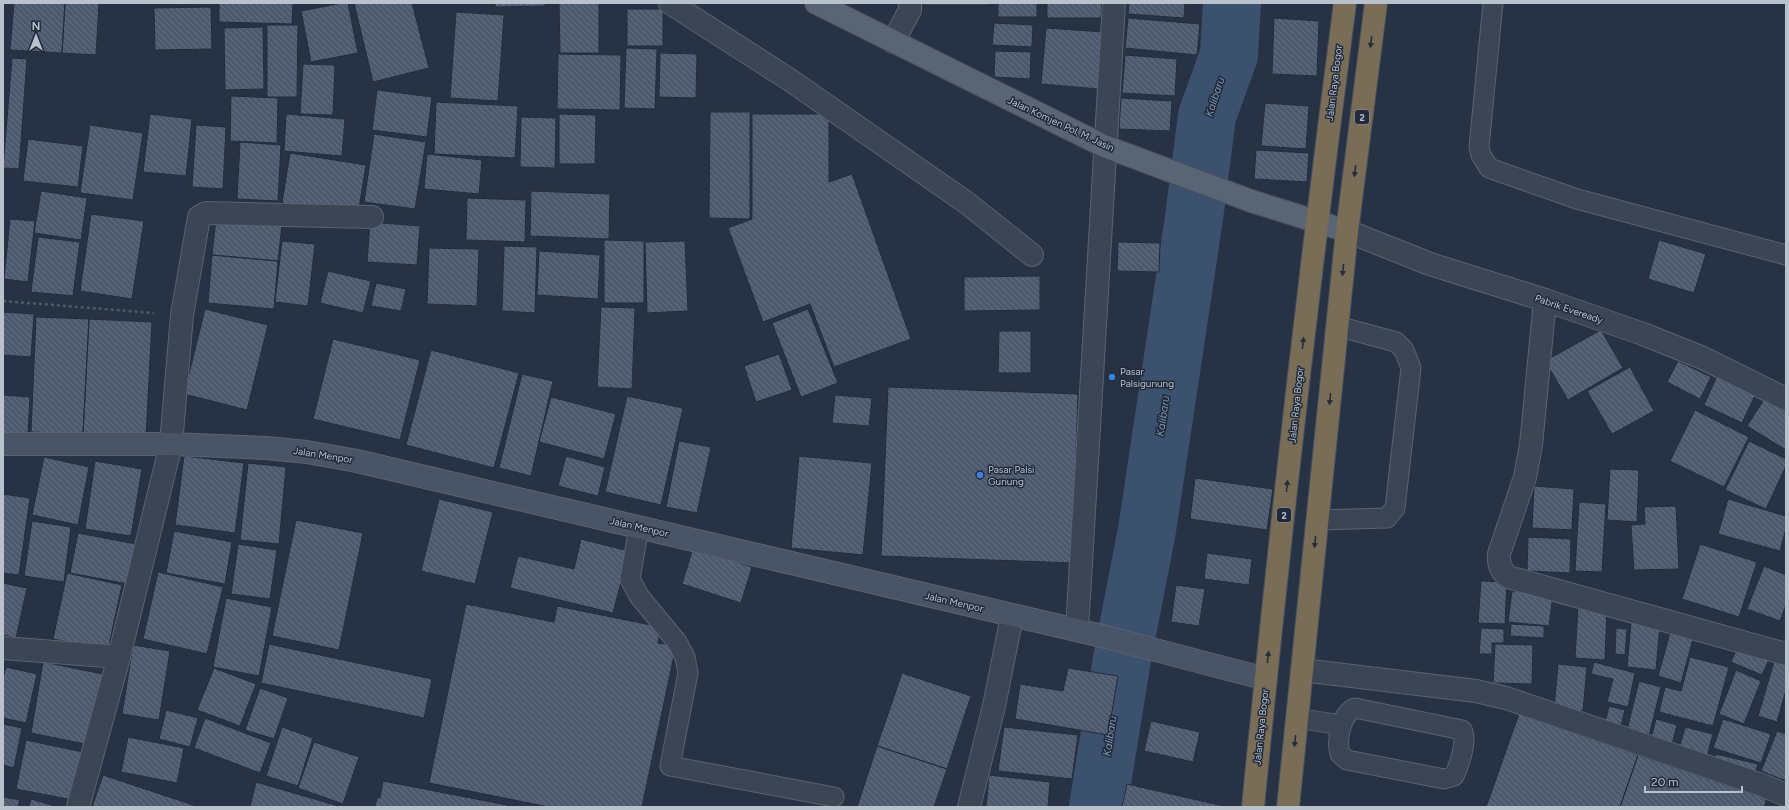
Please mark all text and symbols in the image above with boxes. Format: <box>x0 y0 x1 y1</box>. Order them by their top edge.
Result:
north arrow <box>16 16 56 56</box>
text: N <box>32 20 40 33</box>
one-way arrow <box>1368 36 1374 48</box>
street label: Jalan Raya Bogor <box>1323 44 1345 122</box>
water label: Kalibaru <box>1203 76 1227 118</box>
street label: Jalan Komjen Pol. M. Jasin <box>1006 94 1117 155</box>
road number: 2 <box>1355 110 1369 124</box>
one-way arrow <box>1352 165 1358 177</box>
one-way arrow <box>1340 264 1346 276</box>
street label: Pabrik Eveready <box>1533 291 1605 327</box>
one-way arrow <box>1300 337 1306 349</box>
place label: Pasar Palsigunung <box>1120 365 1174 390</box>
street label: Jalan Raya Bogor <box>1286 366 1307 444</box>
marker: Pasar Palsigunung <box>1107 372 1117 382</box>
one-way arrow <box>1326 393 1333 405</box>
water label: Kalibaru <box>1154 395 1172 437</box>
street label: Jalan Menpor <box>292 444 354 466</box>
place label: Pasar Palsi Gunung <box>988 463 1034 488</box>
marker: Pasar Palsi Gunung <box>975 470 985 480</box>
one-way arrow <box>1284 480 1290 492</box>
road number: 2 <box>1277 508 1291 522</box>
street label: Jalan Menpor <box>608 514 670 540</box>
one-way arrow <box>1312 536 1318 548</box>
street label: Jalan Menpor <box>923 589 985 615</box>
one-way arrow <box>1265 651 1271 663</box>
street label: Jalan Raya Bogor <box>1251 688 1272 766</box>
water label: Kalibaru <box>1100 715 1120 757</box>
one-way arrow <box>1292 735 1298 747</box>
scale bar <box>1645 768 1742 794</box>
text: 20 m <box>1651 775 1679 789</box>

